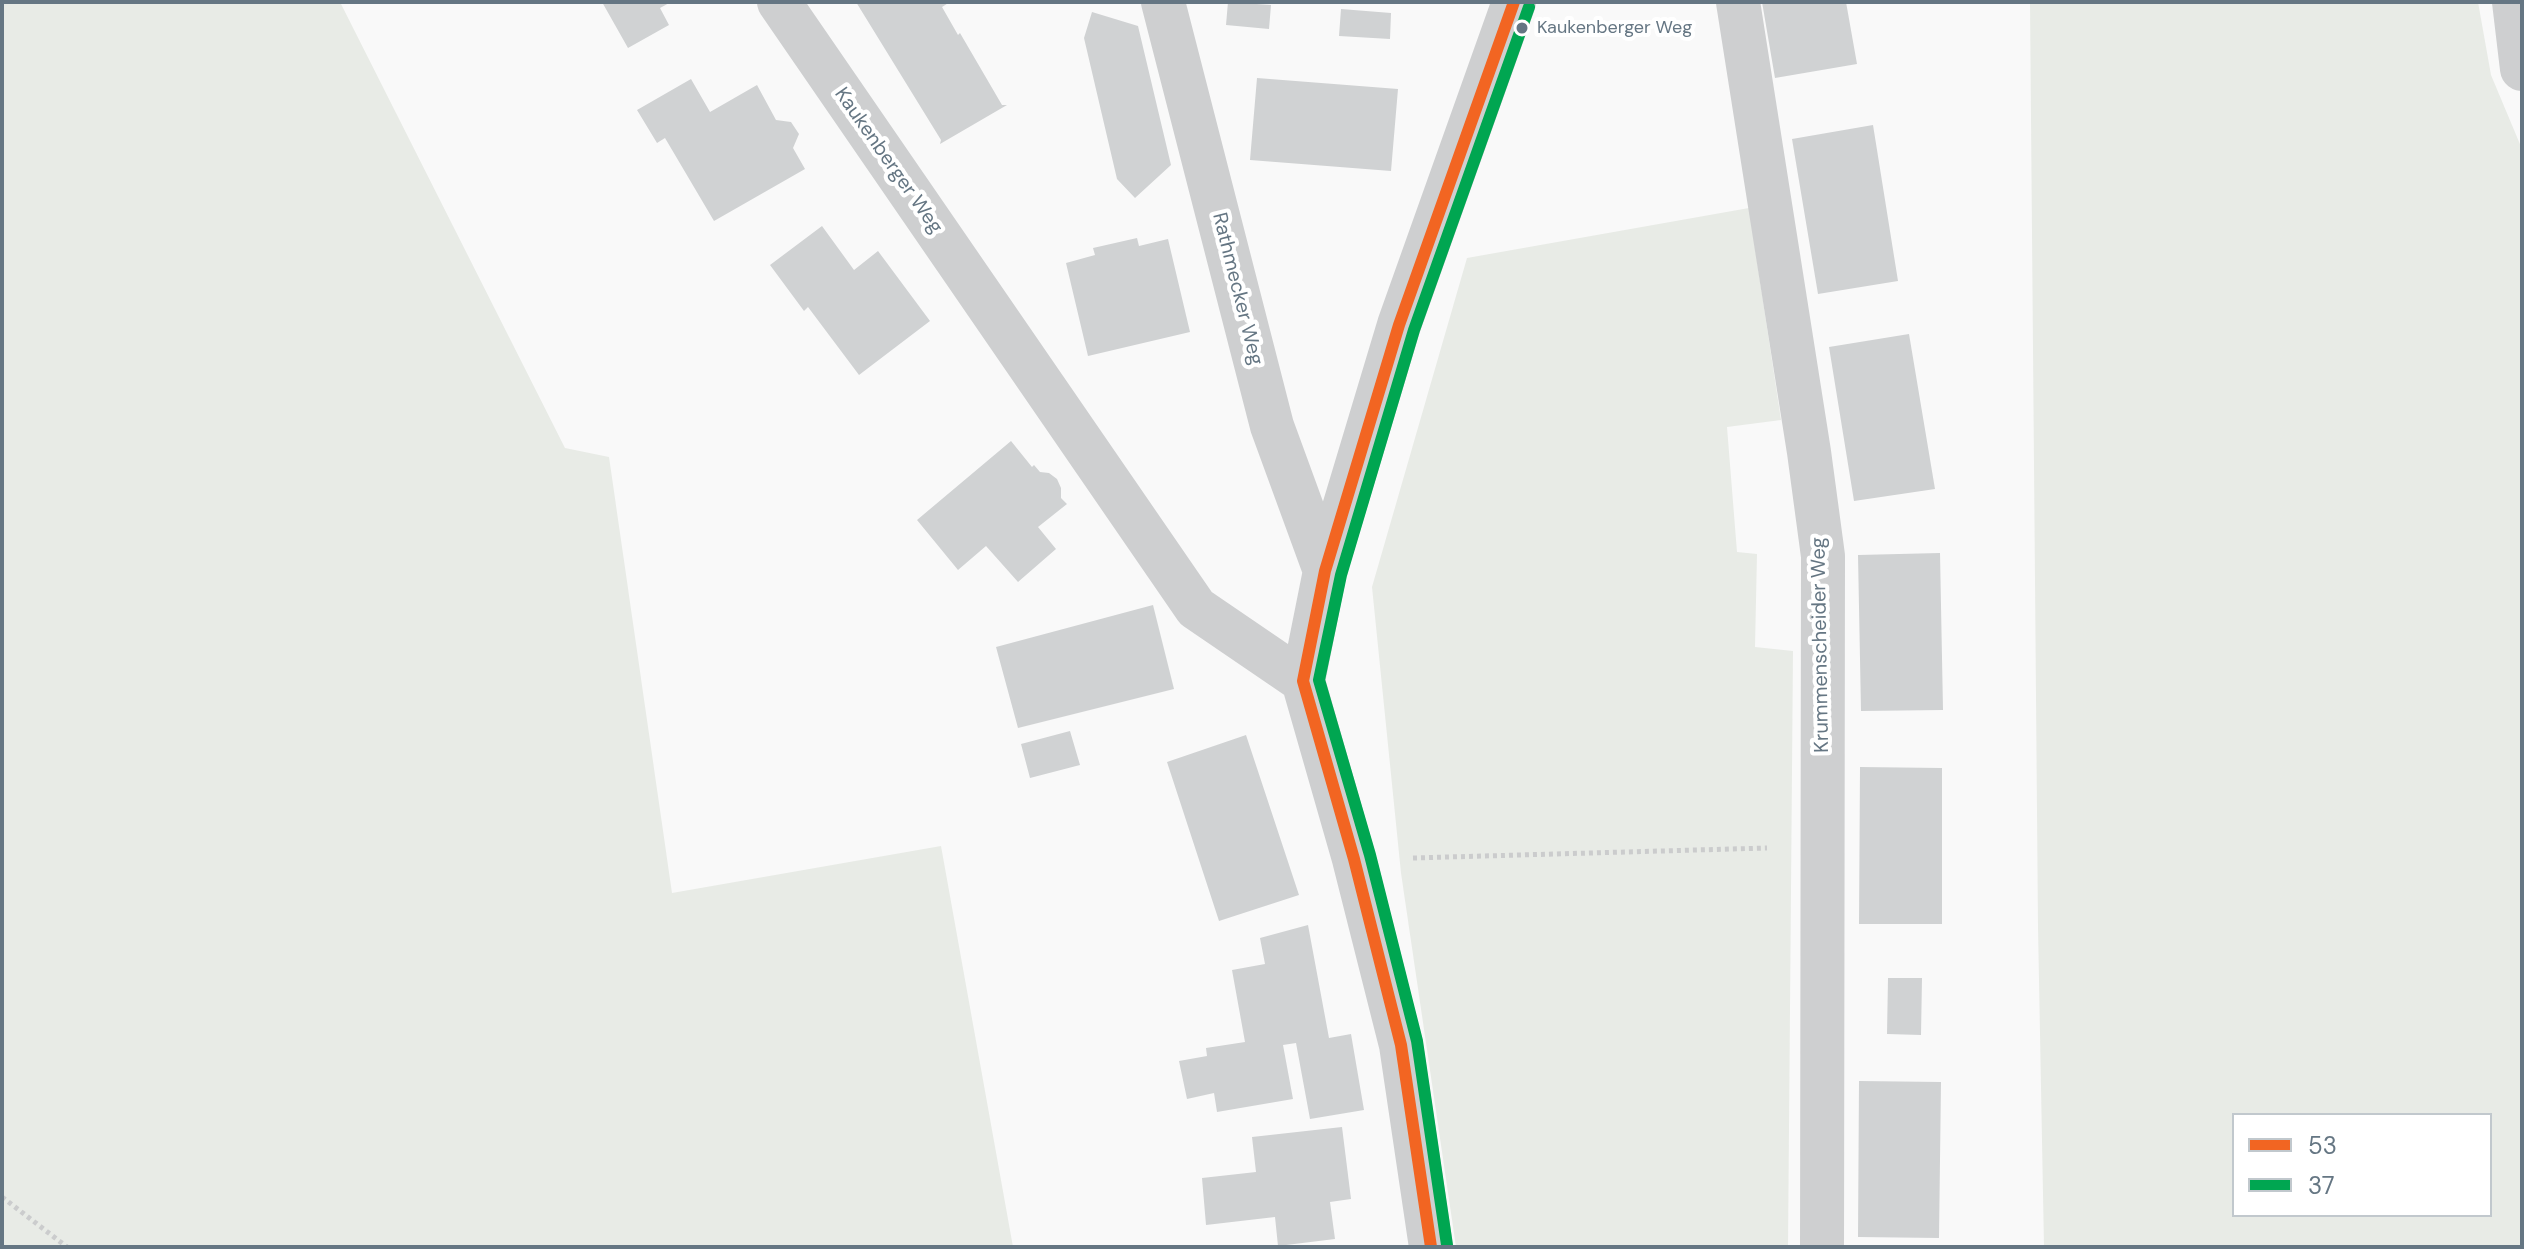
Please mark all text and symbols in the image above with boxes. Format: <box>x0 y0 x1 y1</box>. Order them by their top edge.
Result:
place label: Kaukenberger Weg <box>1537 17 1692 39</box>
marker: Kaukenberger Weg <box>1514 20 1530 36</box>
street label: Kaukenberger Weg <box>829 83 947 239</box>
street label: Rathmecker Weg <box>1206 210 1268 368</box>
street label: Krummenscheider Weg <box>1807 537 1835 753</box>
legend <box>2232 1113 2492 1217</box>
text: 53 <box>2308 1130 2337 1161</box>
text: 37 <box>2308 1170 2335 1201</box>

